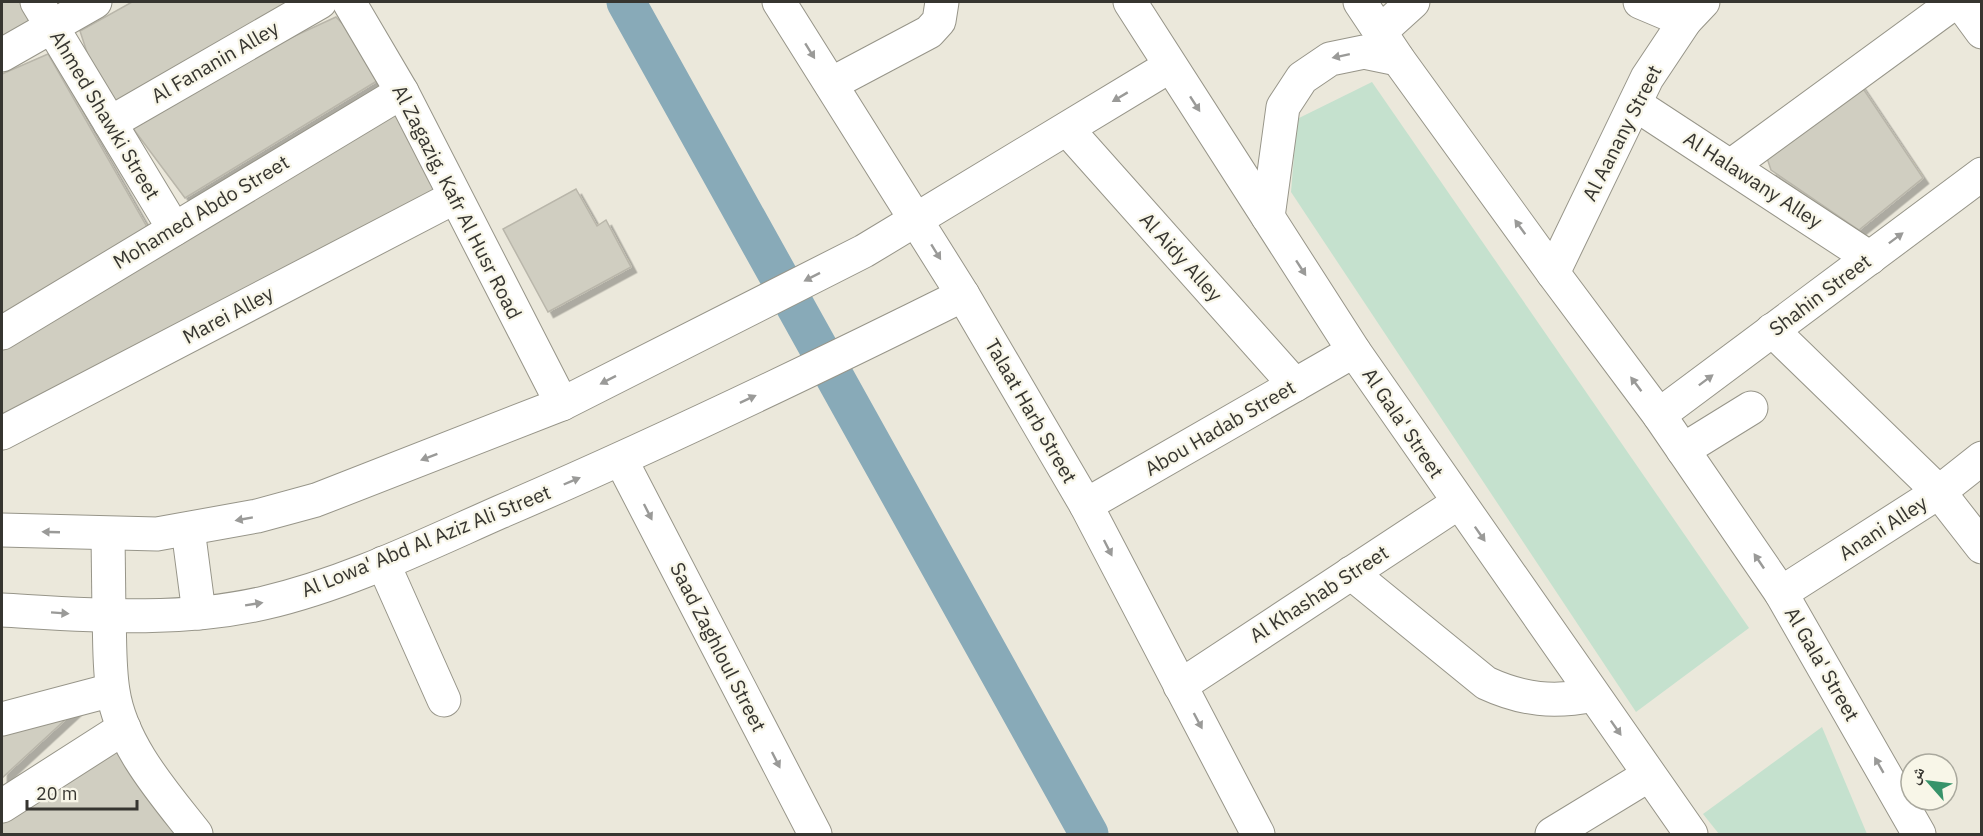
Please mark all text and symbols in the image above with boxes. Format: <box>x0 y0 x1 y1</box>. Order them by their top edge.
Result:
street label: Al Fananin Alley <box>146 14 283 109</box>
street label: Ahmed Shawki Street <box>44 25 167 204</box>
one-way arrow <box>805 43 816 59</box>
one-way arrow <box>1331 52 1350 61</box>
street label: Al Aanany Street <box>1576 60 1667 205</box>
street label: Al Zagazig, Kafr Al Husr Road <box>386 80 528 324</box>
one-way arrow <box>1112 91 1128 102</box>
one-way arrow <box>1189 96 1200 113</box>
street label: Al Halawany Alley <box>1679 125 1828 235</box>
street label: Mohamed Abdo Street <box>108 148 294 275</box>
street label: Al Aidy Alley <box>1134 206 1229 307</box>
one-way arrow <box>1514 220 1526 236</box>
one-way arrow <box>1887 232 1903 244</box>
one-way arrow <box>930 244 941 260</box>
street label: Shahin Street <box>1763 247 1876 342</box>
one-way arrow <box>1295 260 1306 276</box>
one-way arrow <box>804 272 821 282</box>
street label: Marei Alley <box>178 279 278 350</box>
street label: Talaat Harb Street <box>979 334 1084 488</box>
street label: Al Gala' Street <box>1356 362 1450 483</box>
street label: Abou Hadab Street <box>1139 373 1300 482</box>
one-way arrow <box>1697 374 1713 386</box>
one-way arrow <box>599 375 617 385</box>
one-way arrow <box>1630 376 1642 392</box>
one-way arrow <box>740 394 757 403</box>
one-way arrow <box>419 452 437 462</box>
one-way arrow <box>564 476 582 486</box>
street label: Al Lowa' Abd Al Aziz Ali Street <box>297 478 555 603</box>
street label: Anani Alley <box>1833 489 1932 566</box>
one-way arrow <box>643 504 652 521</box>
one-way arrow <box>235 515 254 524</box>
one-way arrow <box>1474 526 1485 542</box>
one-way arrow <box>41 527 60 536</box>
one-way arrow <box>1103 539 1113 556</box>
street label: Al Khashab Street <box>1244 539 1393 649</box>
one-way arrow <box>1753 554 1765 570</box>
street label: Saad Zaghloul Street <box>664 558 773 736</box>
one-way arrow <box>245 599 264 608</box>
street label: Al Gala' Street <box>1779 602 1866 726</box>
one-way arrow <box>50 609 69 618</box>
one-way arrow <box>1193 712 1203 729</box>
one-way arrow <box>1610 720 1622 736</box>
one-way arrow <box>772 751 781 768</box>
north arrow <box>1899 752 1959 812</box>
one-way arrow <box>1875 757 1885 774</box>
text: ش <box>1903 763 1929 787</box>
scale bar <box>27 773 136 811</box>
text: 20 m <box>36 782 78 805</box>

